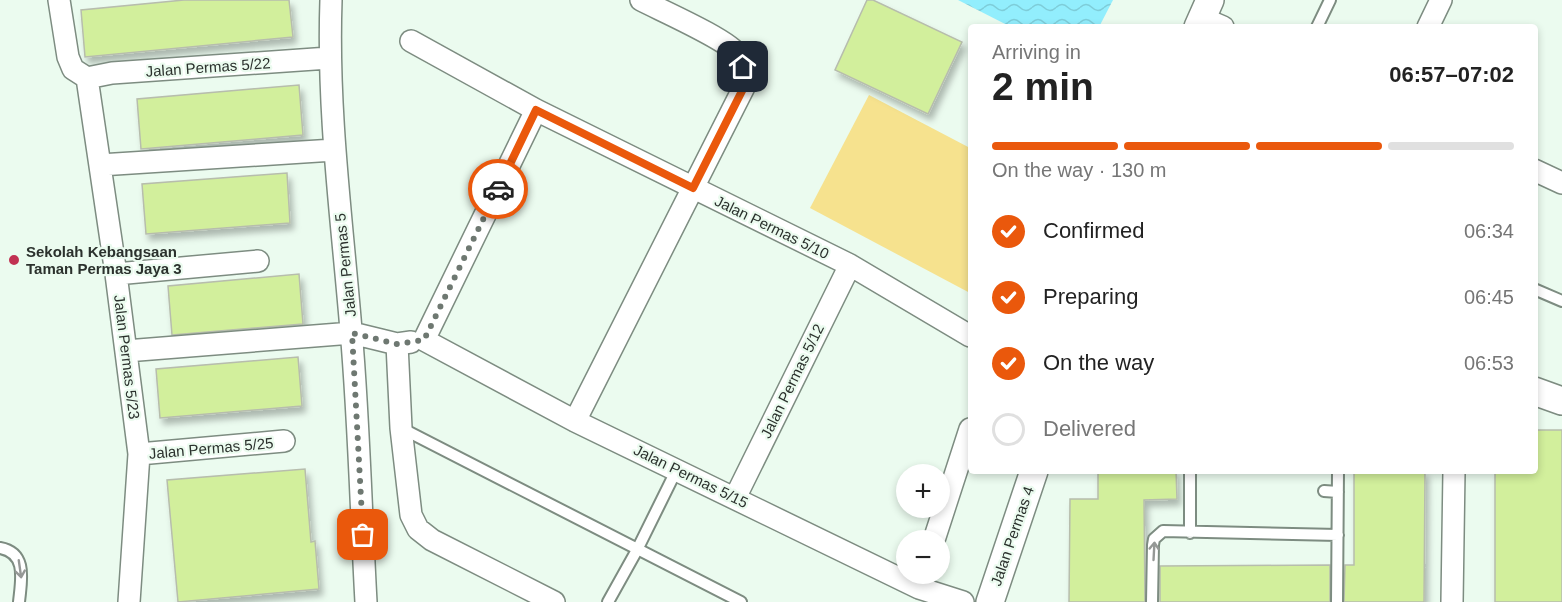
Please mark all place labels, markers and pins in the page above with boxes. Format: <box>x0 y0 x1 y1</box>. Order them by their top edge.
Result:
pin <box>717 41 768 92</box>
place label: Sekolah Kebangsaan Taman Permas Jaya 3 <box>26 243 182 277</box>
marker: Sekolah Kebangsaan Taman Permas Jaya 3 <box>7 253 21 267</box>
pin <box>337 509 388 560</box>

